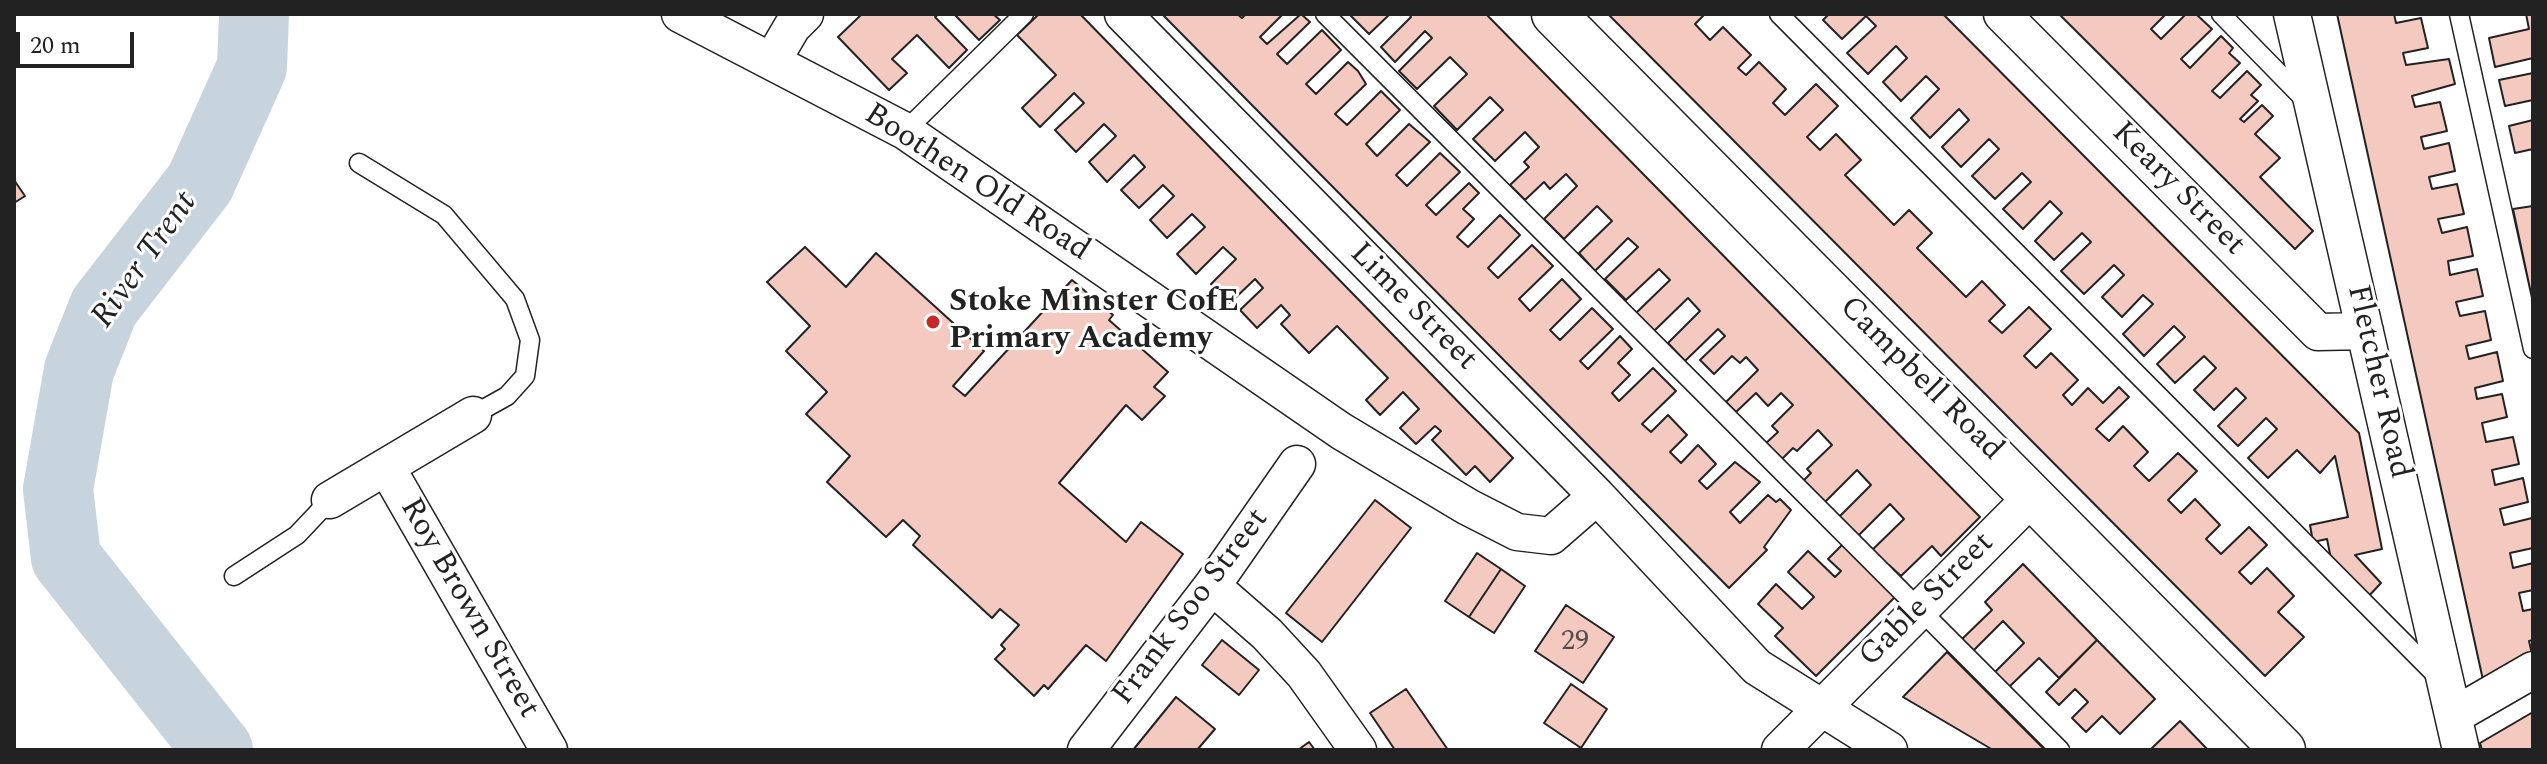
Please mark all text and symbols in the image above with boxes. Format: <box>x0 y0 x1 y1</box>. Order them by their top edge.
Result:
scale bar <box>20 16 138 66</box>
text: 20 m <box>30 28 81 64</box>
street label: Boothen Old Road <box>856 97 1096 271</box>
street label: Keary Street <box>2102 115 2252 265</box>
water label: River Trent <box>84 185 208 337</box>
street label: Lime Street <box>1340 236 1484 380</box>
street label: Fletcher Road <box>2336 281 2418 483</box>
place label: Stoke Minster CofE Primary Academy <box>949 285 1239 360</box>
street label: Campbell Road <box>1830 290 2010 470</box>
marker: Stoke Minster CofE Primary Academy <box>924 313 942 331</box>
street label: Roy Brown Street <box>389 492 547 726</box>
street label: Frank Soo Street <box>1106 502 1278 714</box>
street label: Gable Street <box>1853 526 2003 676</box>
house number: 29 <box>1561 627 1589 661</box>

